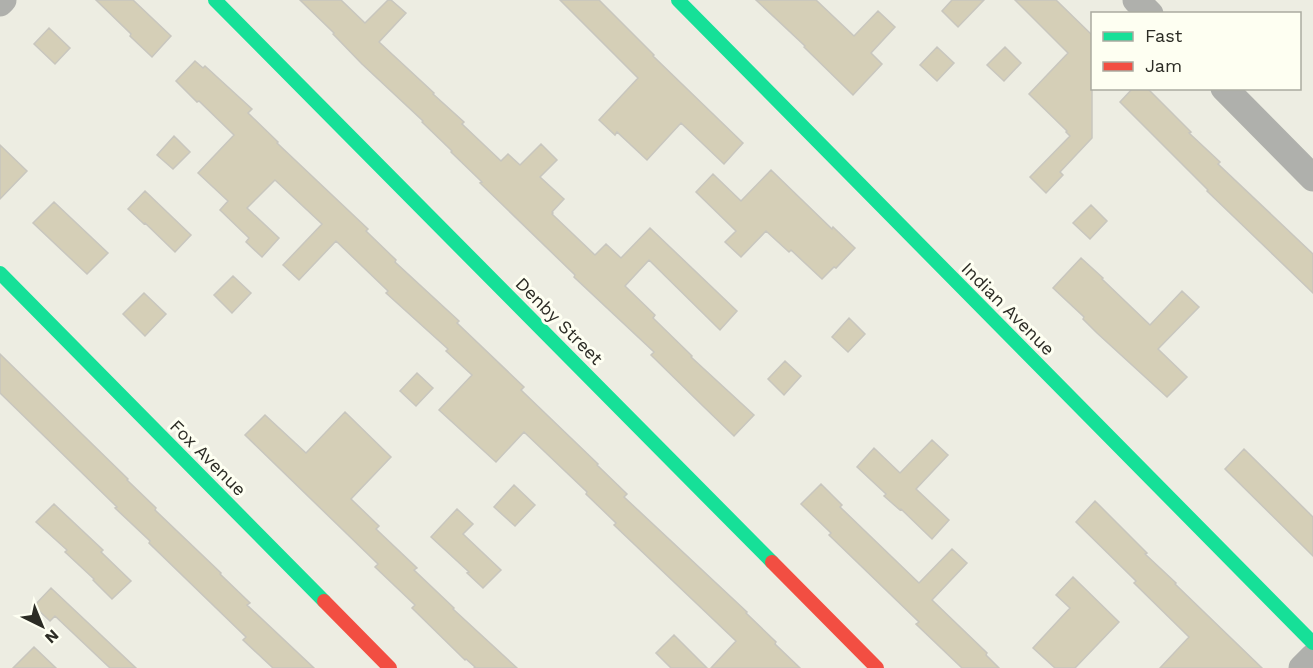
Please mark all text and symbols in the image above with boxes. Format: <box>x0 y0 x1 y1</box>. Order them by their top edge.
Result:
legend <box>1091 12 1301 90</box>
text: Fast <box>1145 25 1183 46</box>
text: Jam <box>1145 55 1182 76</box>
street label: Indian Avenue <box>957 258 1059 360</box>
street label: Denby Street <box>511 273 608 369</box>
street label: Fox Avenue <box>166 415 251 500</box>
north arrow <box>12 596 72 656</box>
text: N <box>41 626 63 648</box>

